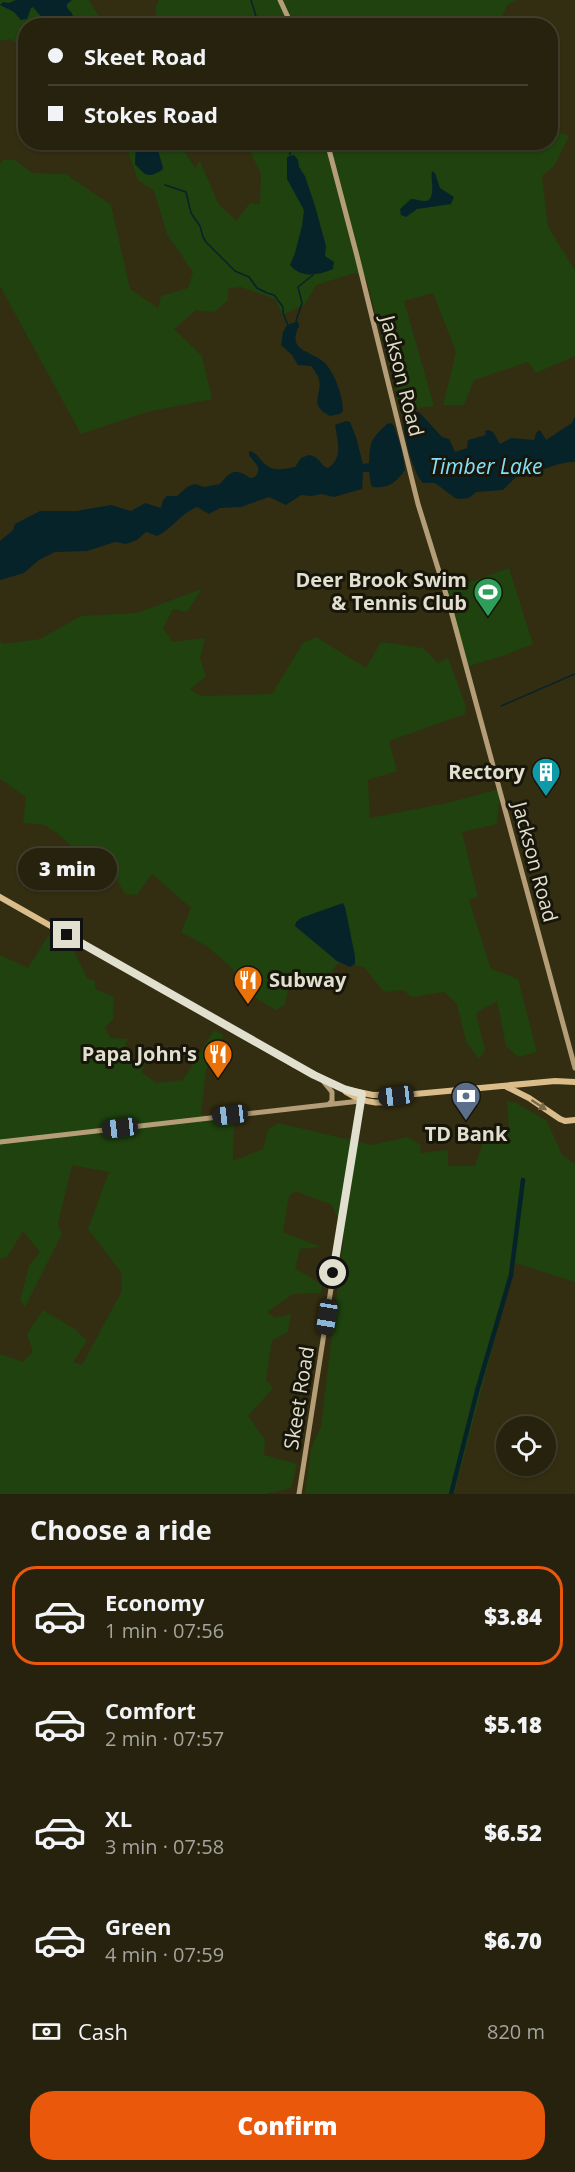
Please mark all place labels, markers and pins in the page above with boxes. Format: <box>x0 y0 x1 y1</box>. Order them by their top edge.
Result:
place label: Deer Brook Swim & Tennis Club <box>296 566 467 616</box>
sports icon: Deer Brook Swim & Tennis Club <box>472 576 504 618</box>
building icon: Rectory <box>530 756 562 798</box>
place label: Rectory <box>448 758 526 785</box>
restaurant icon: Subway <box>232 964 264 1006</box>
place label: Subway <box>269 966 347 993</box>
restaurant icon: Papa John's <box>202 1038 234 1080</box>
place label: Papa John's <box>82 1040 197 1067</box>
bank icon: TD Bank <box>450 1080 482 1122</box>
place label: TD Bank <box>425 1120 508 1147</box>

